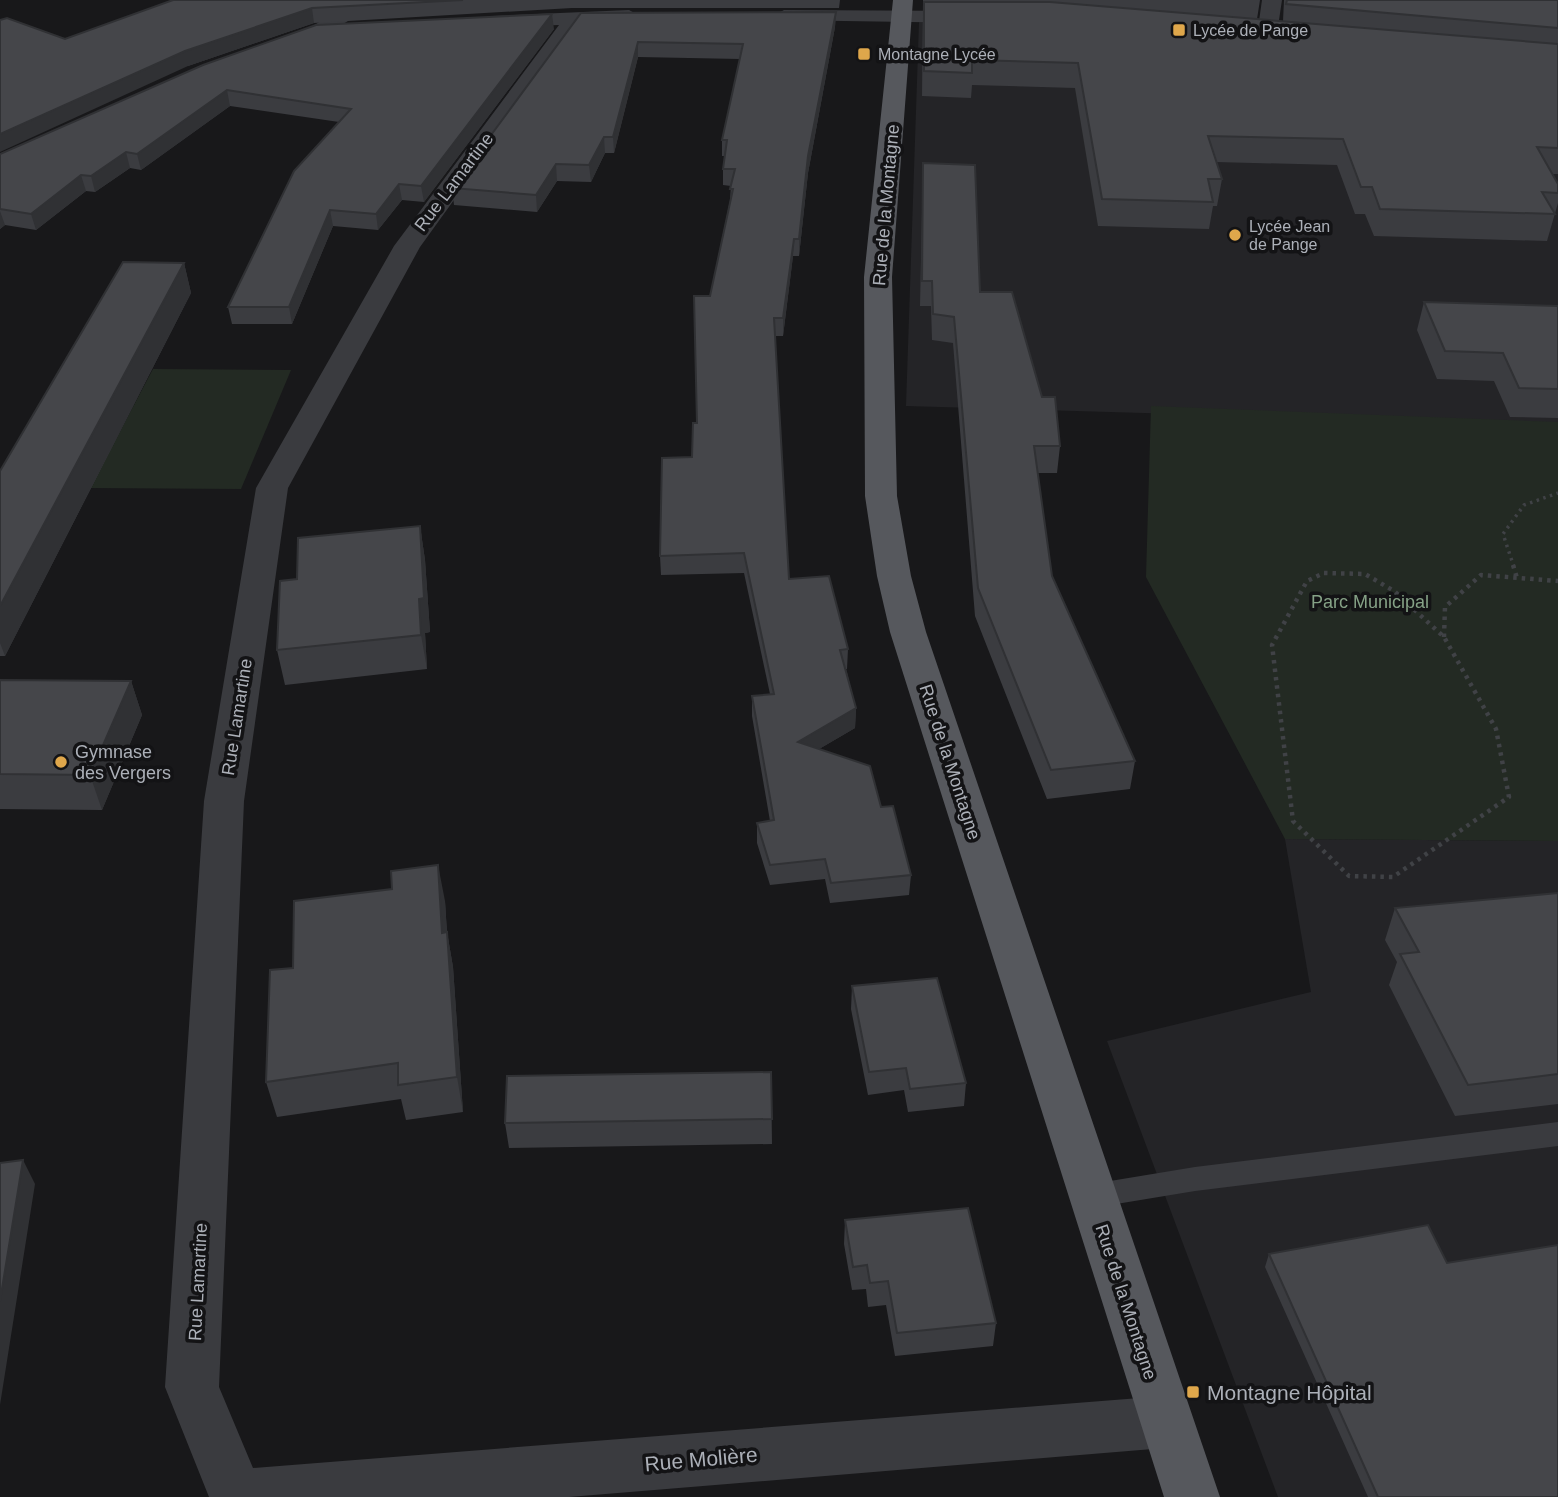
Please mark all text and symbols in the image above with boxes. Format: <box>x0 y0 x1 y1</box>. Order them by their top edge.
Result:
marker: Lycée de Pange <box>1171 22 1187 38</box>
place label: Lycée de Pange <box>1193 22 1308 39</box>
marker: Montagne Lycée <box>856 46 872 62</box>
place label: Montagne Lycée <box>878 46 996 63</box>
street label: Rue de la Montagne <box>869 123 903 287</box>
street label: Rue Lamartine <box>410 129 498 235</box>
place label: Lycée Jean de Pange <box>1249 218 1330 253</box>
marker: Lycée Jean de Pange <box>1227 227 1243 243</box>
park label: Parc Municipal <box>1311 592 1429 612</box>
street label: Rue Lamartine <box>218 657 256 777</box>
street label: Rue de la Montagne <box>915 682 985 842</box>
place label: Gymnase des Vergers <box>75 742 171 783</box>
marker: Gymnase des Vergers <box>53 754 69 770</box>
street label: Rue de la Montagne <box>1091 1222 1161 1382</box>
street label: Rue Lamartine <box>185 1223 211 1341</box>
place label: Montagne Hôpital <box>1207 1381 1372 1404</box>
marker: Montagne Hôpital <box>1185 1384 1201 1400</box>
street label: Rue Molière <box>644 1443 758 1475</box>

